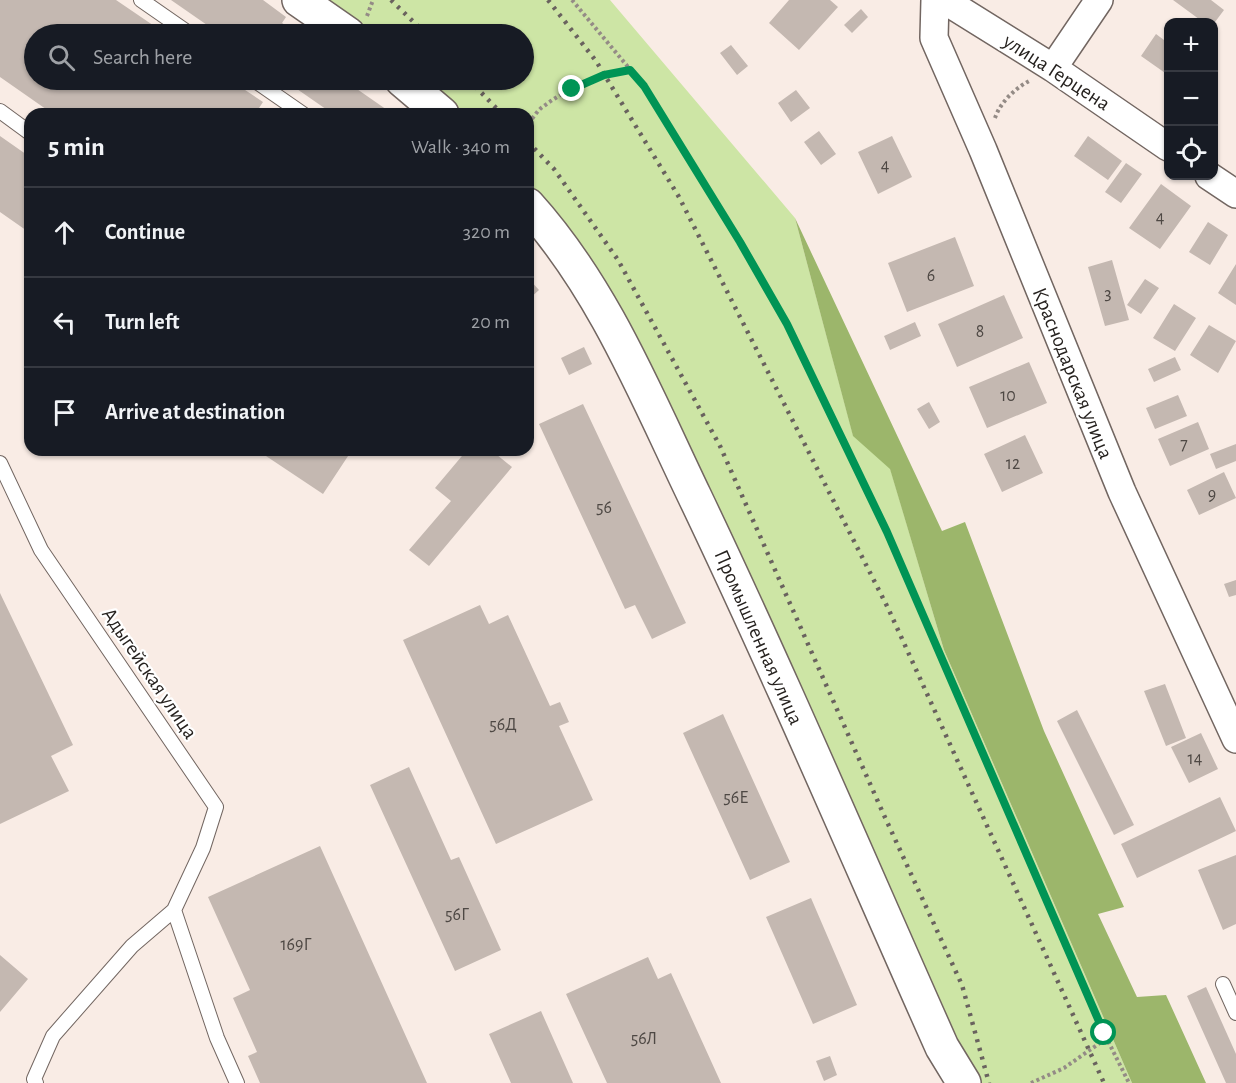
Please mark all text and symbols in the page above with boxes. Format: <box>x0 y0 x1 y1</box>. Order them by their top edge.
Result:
map controls <box>1164 18 1218 180</box>
button: + <box>1164 18 1218 72</box>
search box <box>24 24 534 90</box>
street label: улица Герцена <box>999 30 1114 115</box>
icon: search <box>45 41 78 74</box>
text: Search here <box>93 46 192 68</box>
button: − <box>1164 72 1218 126</box>
route end <box>558 75 584 101</box>
button: locate <box>1164 126 1218 180</box>
text: 5 min <box>48 134 105 160</box>
text: Walk · 340 m <box>411 137 510 157</box>
house number: 4 <box>881 157 890 175</box>
house number: 4 <box>1156 209 1165 227</box>
icon: ahead <box>48 216 81 249</box>
text: Continue <box>105 221 185 243</box>
text: 320 m <box>463 222 510 242</box>
house number: 6 <box>927 267 935 285</box>
street label: Краснодарская улица <box>1029 285 1117 462</box>
house number: 3 <box>1104 285 1112 303</box>
icon: left <box>48 306 81 339</box>
text: Turn left <box>105 311 179 333</box>
text: 20 m <box>471 312 510 332</box>
house number: 8 <box>976 323 984 341</box>
house number: 10 <box>1000 387 1016 405</box>
icon: arrive <box>48 396 81 429</box>
text: Arrive at destination <box>105 401 285 423</box>
house number: 7 <box>1180 436 1188 454</box>
house number: 12 <box>1006 455 1020 473</box>
house number: 9 <box>1208 486 1216 504</box>
house number: 56 <box>596 499 612 517</box>
street label: Промышленная улица <box>710 546 807 728</box>
street label: Адыгейская улица <box>98 604 201 743</box>
house number: 56Д <box>489 716 517 734</box>
house number: 14 <box>1188 750 1203 768</box>
house number: 56Е <box>723 789 749 807</box>
house number: 56Г <box>445 906 469 924</box>
house number: 169Г <box>280 936 312 954</box>
route start <box>1090 1019 1116 1045</box>
house number: 56Л <box>631 1030 657 1048</box>

